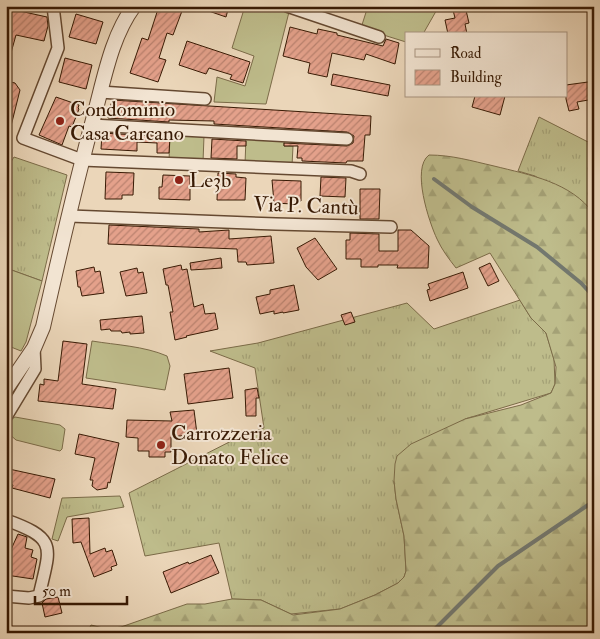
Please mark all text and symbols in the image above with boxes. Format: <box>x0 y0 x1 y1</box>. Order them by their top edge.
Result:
legend <box>405 32 568 98</box>
text: Road <box>450 44 482 63</box>
text: Building <box>450 68 502 87</box>
place label: Condominio Casa Carcano <box>70 96 184 147</box>
marker: Condominio Casa Carcano <box>54 115 66 127</box>
place label: Le3b <box>189 167 231 194</box>
marker: Le3b <box>173 174 185 186</box>
street label: Via P. Cantù <box>253 191 359 221</box>
place label: Carrozzeria Donato Felice <box>171 420 289 471</box>
marker: Carrozzeria Donato Felice <box>155 439 167 451</box>
scale bar <box>35 574 128 606</box>
text: 50 m <box>42 582 71 601</box>

